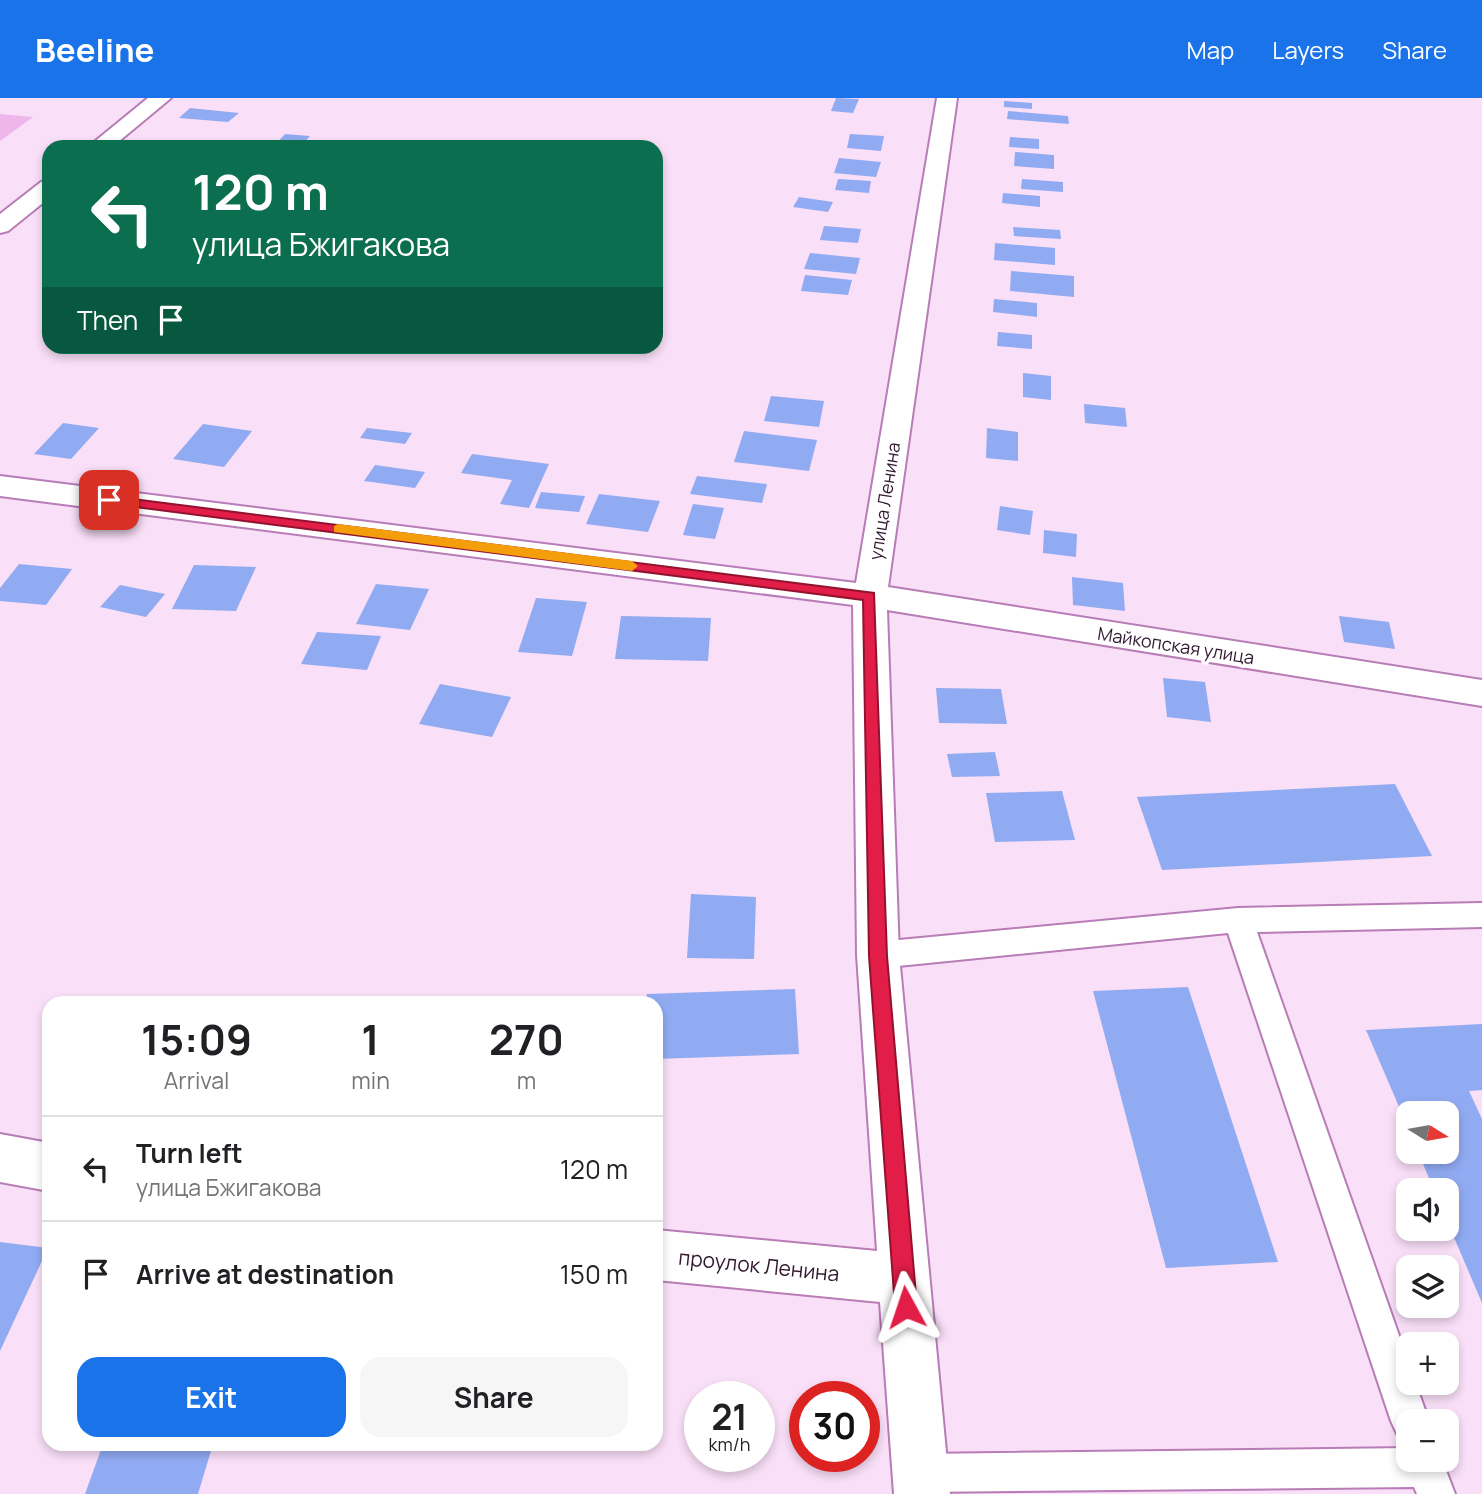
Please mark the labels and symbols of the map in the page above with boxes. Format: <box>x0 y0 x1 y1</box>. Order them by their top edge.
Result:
street label: улица Ленина <box>863 440 905 562</box>
pin <box>79 470 139 530</box>
street label: Майкопская улица <box>1096 621 1256 669</box>
north arrow <box>1396 1101 1460 1164</box>
street label: проулок Ленина <box>677 1243 841 1287</box>
position arrow <box>869 1270 943 1344</box>
speed limit sign: 30 <box>789 1381 880 1472</box>

